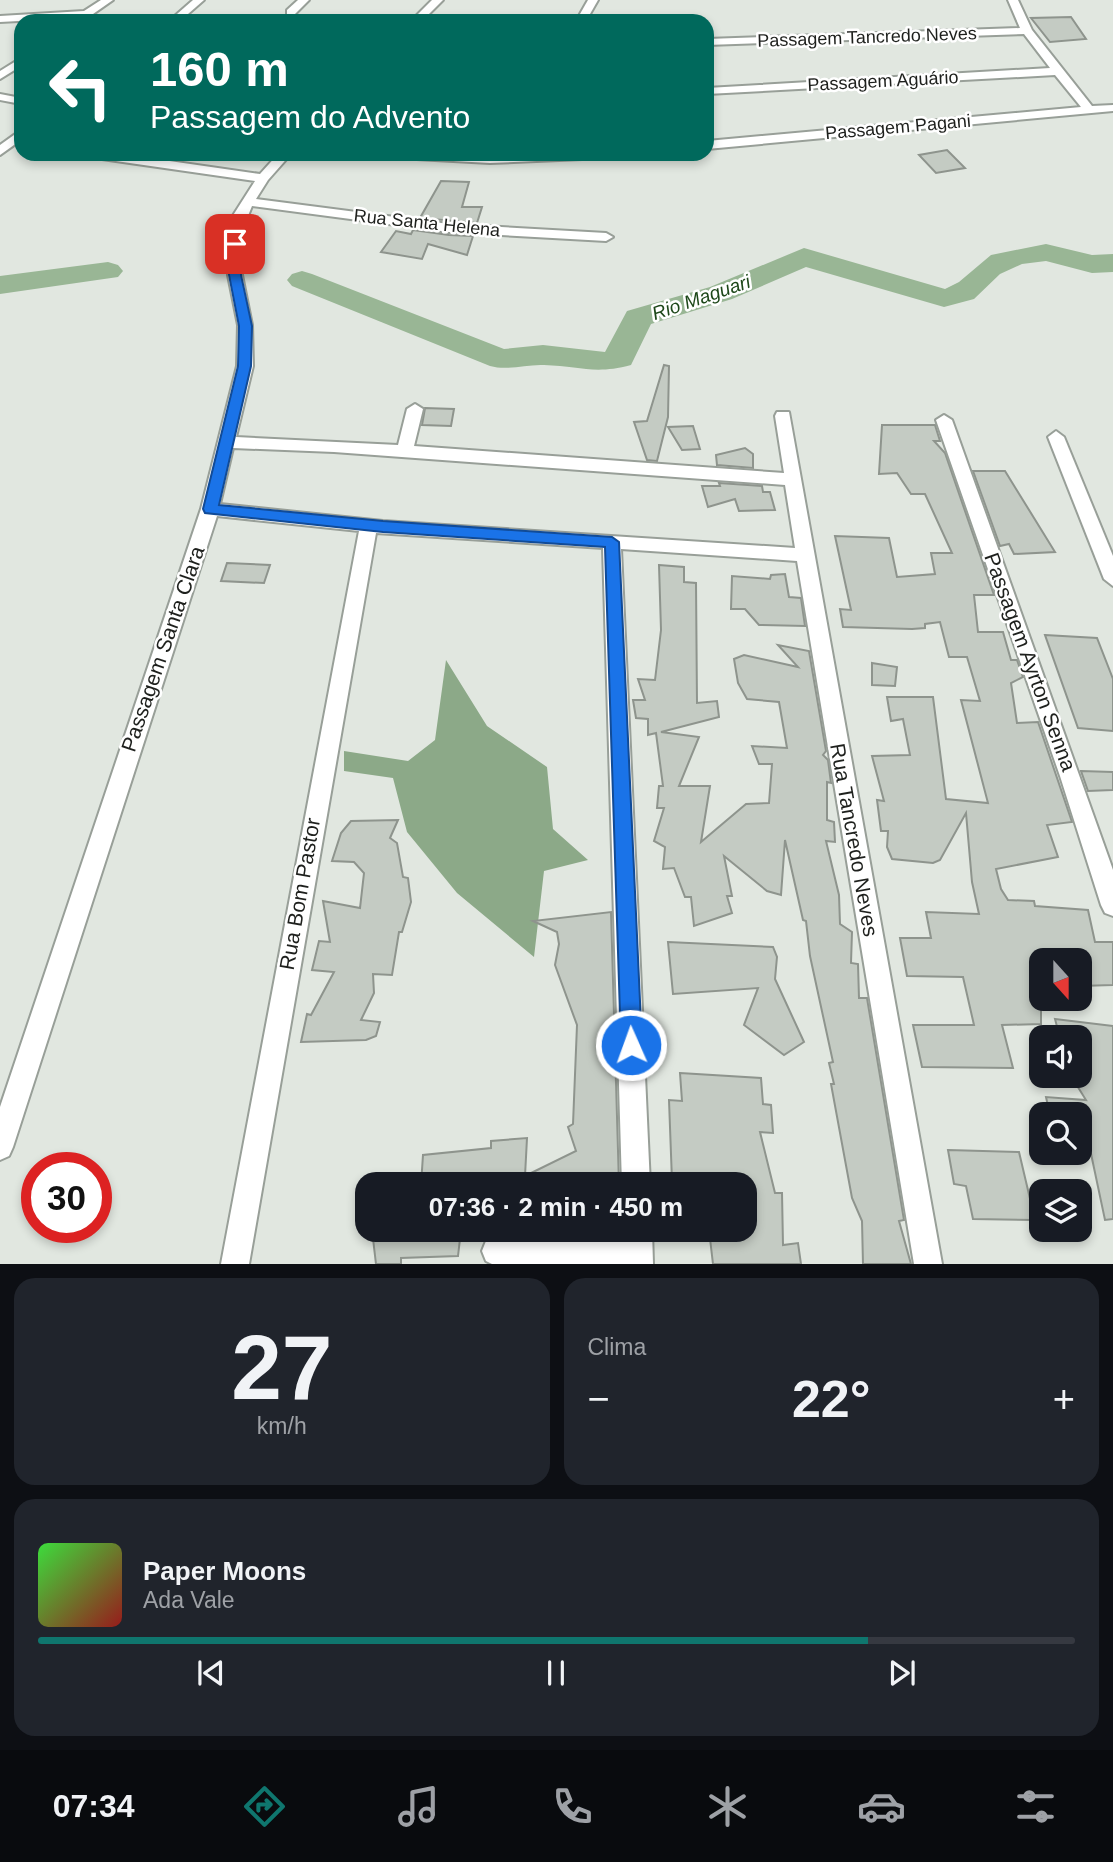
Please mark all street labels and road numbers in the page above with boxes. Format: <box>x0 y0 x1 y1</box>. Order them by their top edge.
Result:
street label: Passagem Tancredo Neves <box>757 23 977 51</box>
street label: Passagem Aguário <box>807 67 959 95</box>
street label: Passagem Pagani <box>824 111 972 143</box>
street label: Rua Santa Helena <box>353 205 502 241</box>
street label: Passagem Santa Clara <box>117 543 209 755</box>
street label: Passagem Ayrton Senna <box>980 549 1081 774</box>
street label: Rua Tancredo Neves <box>826 742 883 938</box>
street label: Rua Bom Pastor <box>275 816 324 972</box>

